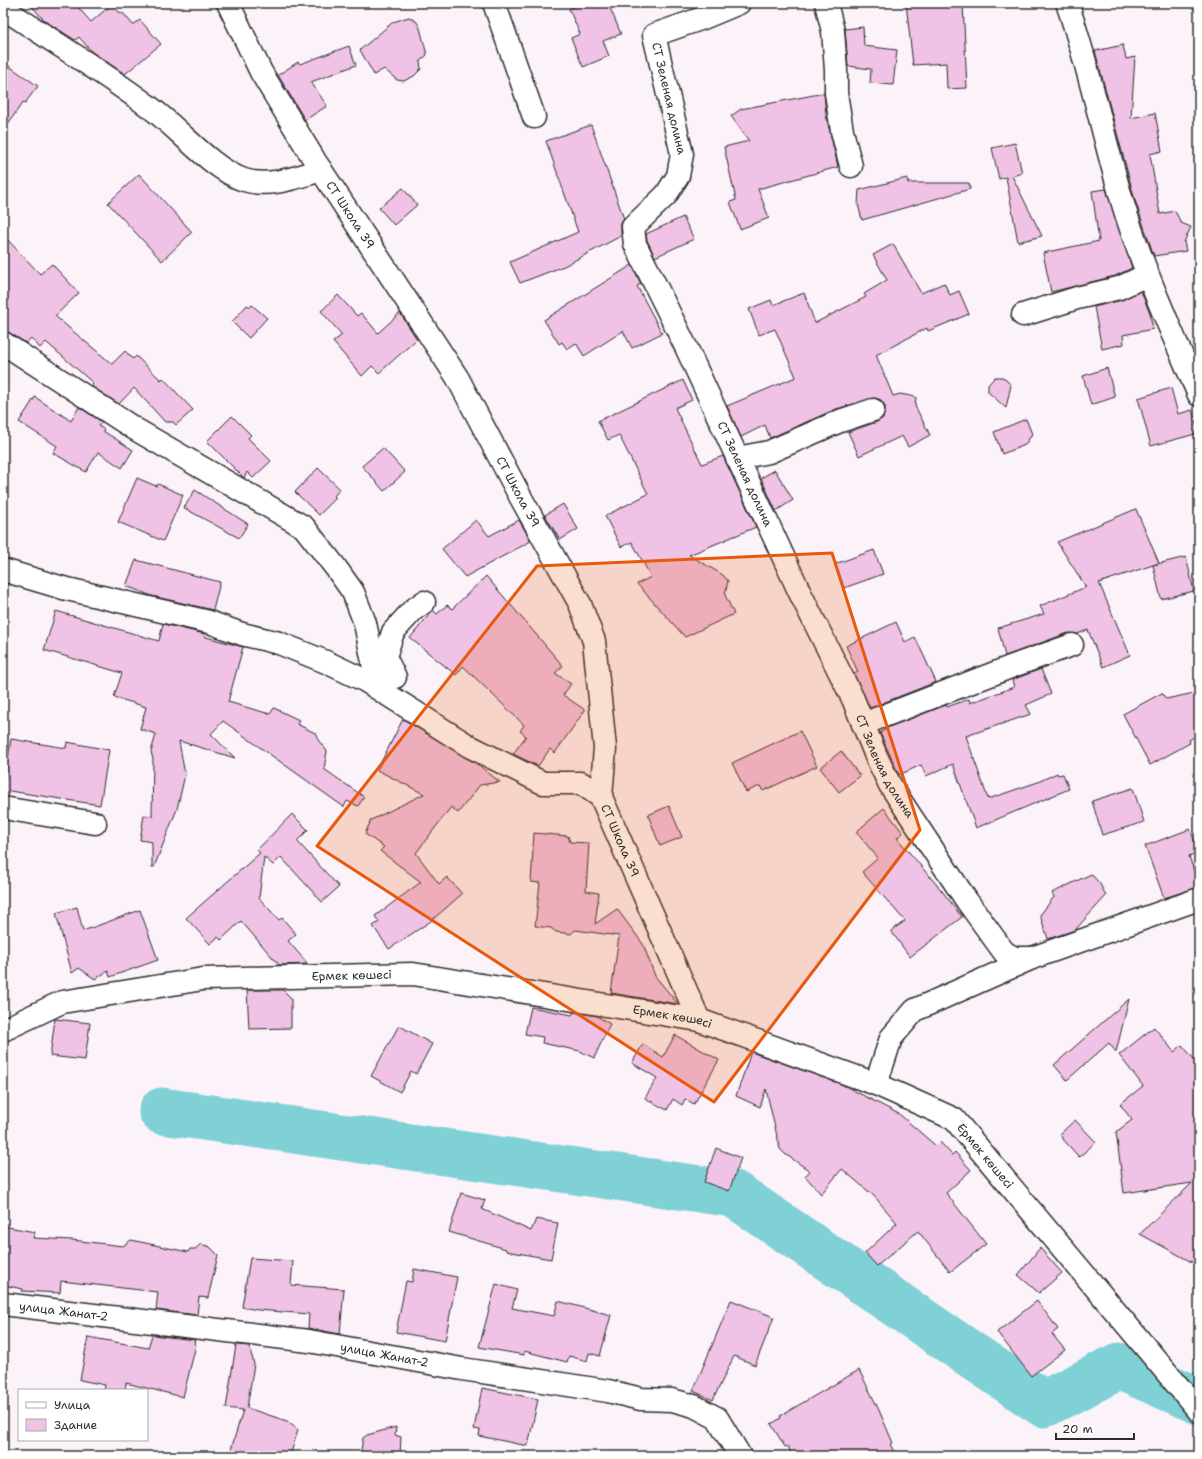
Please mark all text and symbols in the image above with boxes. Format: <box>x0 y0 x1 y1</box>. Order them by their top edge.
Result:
street label: СТ Зеленая долина <box>648 41 690 156</box>
street label: СТ Школа 39 <box>322 178 378 252</box>
street label: СТ Зеленая долина <box>714 419 776 530</box>
street label: СТ Школа 39 <box>492 454 544 530</box>
street label: СТ Зеленая долина <box>852 712 918 821</box>
street label: СТ Школа 39 <box>597 802 643 879</box>
street label: Ермек көшесі <box>311 967 392 984</box>
street label: Ермек көшесі <box>632 1001 714 1032</box>
street label: Ермек көшесі <box>953 1120 1017 1192</box>
street label: улица Жанат-2 <box>18 1298 109 1325</box>
street label: улица Жанат-2 <box>339 1339 430 1371</box>
legend <box>18 1389 148 1441</box>
text: Улица <box>54 1397 91 1413</box>
scale bar <box>1056 1415 1134 1441</box>
text: Здание <box>54 1417 98 1433</box>
text: 20 m <box>1062 1421 1093 1437</box>

